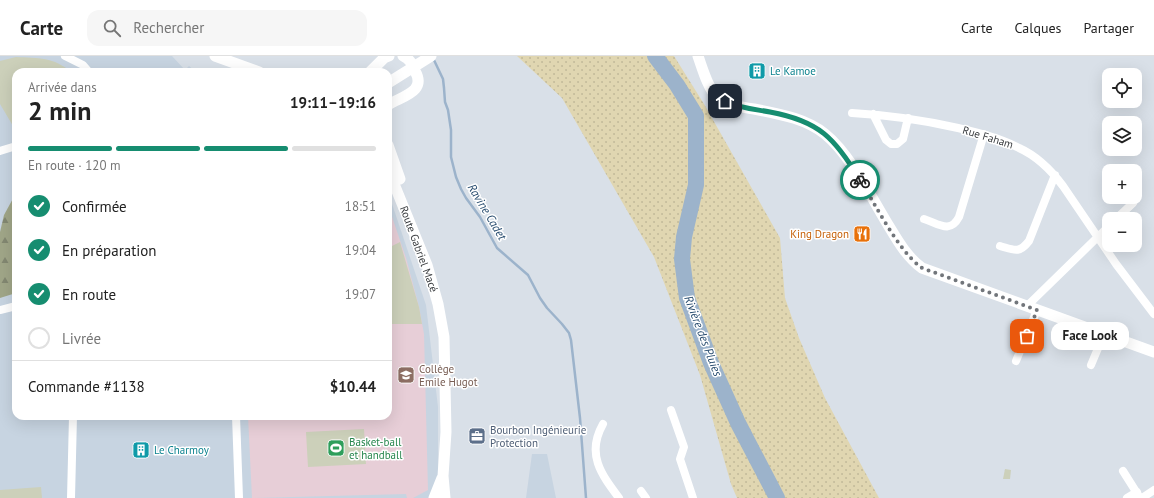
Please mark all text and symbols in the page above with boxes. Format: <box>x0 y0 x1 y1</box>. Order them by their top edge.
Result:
search box <box>87 10 367 46</box>
text: Carte <box>20 16 63 40</box>
icon: search <box>101 17 123 39</box>
text: Rechercher <box>133 18 204 37</box>
text: Carte <box>961 19 993 37</box>
text: Calques <box>1015 19 1061 37</box>
text: Partager <box>1083 19 1134 37</box>
building icon: Le Kamoe <box>747 61 767 81</box>
place label: Le Kamoe <box>770 64 816 78</box>
map controls <box>1102 68 1142 252</box>
button: locate <box>1102 68 1142 108</box>
text: Arrivée dans <box>28 79 97 96</box>
pin <box>708 84 742 118</box>
icon: home <box>714 90 736 112</box>
text: 19:11–19:16 <box>290 93 376 112</box>
text: 2 min <box>28 94 91 127</box>
button: layers <box>1102 116 1142 156</box>
street label: Rue Faham <box>961 123 1015 151</box>
text: En route · 120 m <box>28 157 121 174</box>
courier <box>840 160 880 200</box>
button: + <box>1102 164 1142 204</box>
icon: bike <box>849 169 871 191</box>
water label: Ravine Cadet <box>465 181 511 244</box>
icon: check <box>28 195 50 217</box>
text: Confirmée <box>62 197 127 216</box>
text: 18:51 <box>345 198 376 215</box>
street label: Route Gabriel Macé <box>397 204 441 295</box>
button: − <box>1102 212 1142 252</box>
restaurant icon: King Dragon <box>852 224 872 244</box>
place label: King Dragon <box>790 227 849 241</box>
icon: check <box>28 239 50 261</box>
text: En préparation <box>62 241 157 260</box>
text: 19:04 <box>345 242 376 259</box>
icon: check <box>28 283 50 305</box>
text: En route <box>62 285 116 304</box>
text: 19:07 <box>345 286 376 303</box>
water label: Rivière des Pluies <box>681 293 726 379</box>
pin <box>1010 319 1044 353</box>
callout: Face Look <box>1051 322 1129 350</box>
icon: bag <box>1016 325 1038 347</box>
text: Face Look <box>1063 327 1117 344</box>
text: Livrée <box>62 329 101 348</box>
place label: Collège Emile Hugot <box>419 362 478 389</box>
school or university icon: Collège Emile Hugot <box>396 365 416 385</box>
text: Commande #1138 <box>28 377 145 396</box>
text: $10.44 <box>330 377 376 396</box>
place label: Bourbon Ingénieurie Protection <box>490 423 587 450</box>
office icon: Bourbon Ingénieurie Protection <box>467 426 487 446</box>
place label: Basket-ball et handball <box>349 435 403 462</box>
sports icon: Basket-ball et handball <box>326 438 346 458</box>
building icon: Le Charmoy <box>131 440 151 460</box>
place label: Le Charmoy <box>154 443 210 457</box>

